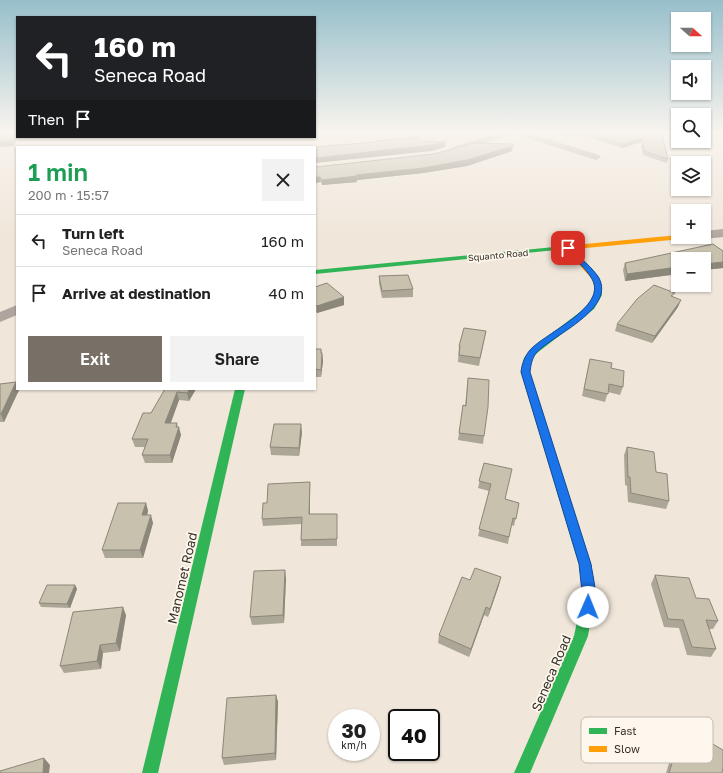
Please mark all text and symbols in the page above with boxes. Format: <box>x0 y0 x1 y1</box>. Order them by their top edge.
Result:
north arrow <box>671 12 711 52</box>
map controls <box>671 12 711 292</box>
text: 160 m <box>94 30 176 63</box>
icon: left <box>28 32 80 84</box>
button: sound <box>671 60 711 100</box>
text: Seneca Road <box>94 64 206 86</box>
icon: arrive <box>72 108 94 130</box>
button: search <box>671 108 711 148</box>
text: Then <box>28 110 64 128</box>
button: layers <box>671 156 711 196</box>
text: 1 min <box>28 157 88 186</box>
button: close <box>262 159 304 201</box>
text: 200 m · 15:57 <box>28 187 109 203</box>
button: + <box>671 204 711 244</box>
text: Turn left <box>62 224 124 242</box>
icon: left <box>28 230 50 252</box>
pin <box>551 231 585 265</box>
text: 160 m <box>261 232 304 250</box>
icon: arrive <box>557 237 579 259</box>
text: Seneca Road <box>62 242 143 258</box>
street label: Squanto Road <box>467 247 529 263</box>
button: − <box>671 252 711 292</box>
icon: arrive <box>28 282 50 304</box>
text: Arrive at destination <box>62 284 211 302</box>
text: 40 m <box>269 284 304 302</box>
button: Exit <box>28 336 162 382</box>
button: Share <box>170 336 304 382</box>
street label: Manomet Road <box>164 531 200 625</box>
position arrow <box>567 586 609 628</box>
street label: Seneca Road <box>528 633 574 713</box>
speed limit sign: 40 <box>388 709 440 761</box>
legend <box>581 717 713 763</box>
text: 30 <box>341 718 367 742</box>
text: Fast <box>614 724 637 737</box>
text: km/h <box>341 739 367 751</box>
text: Slow <box>614 742 640 755</box>

